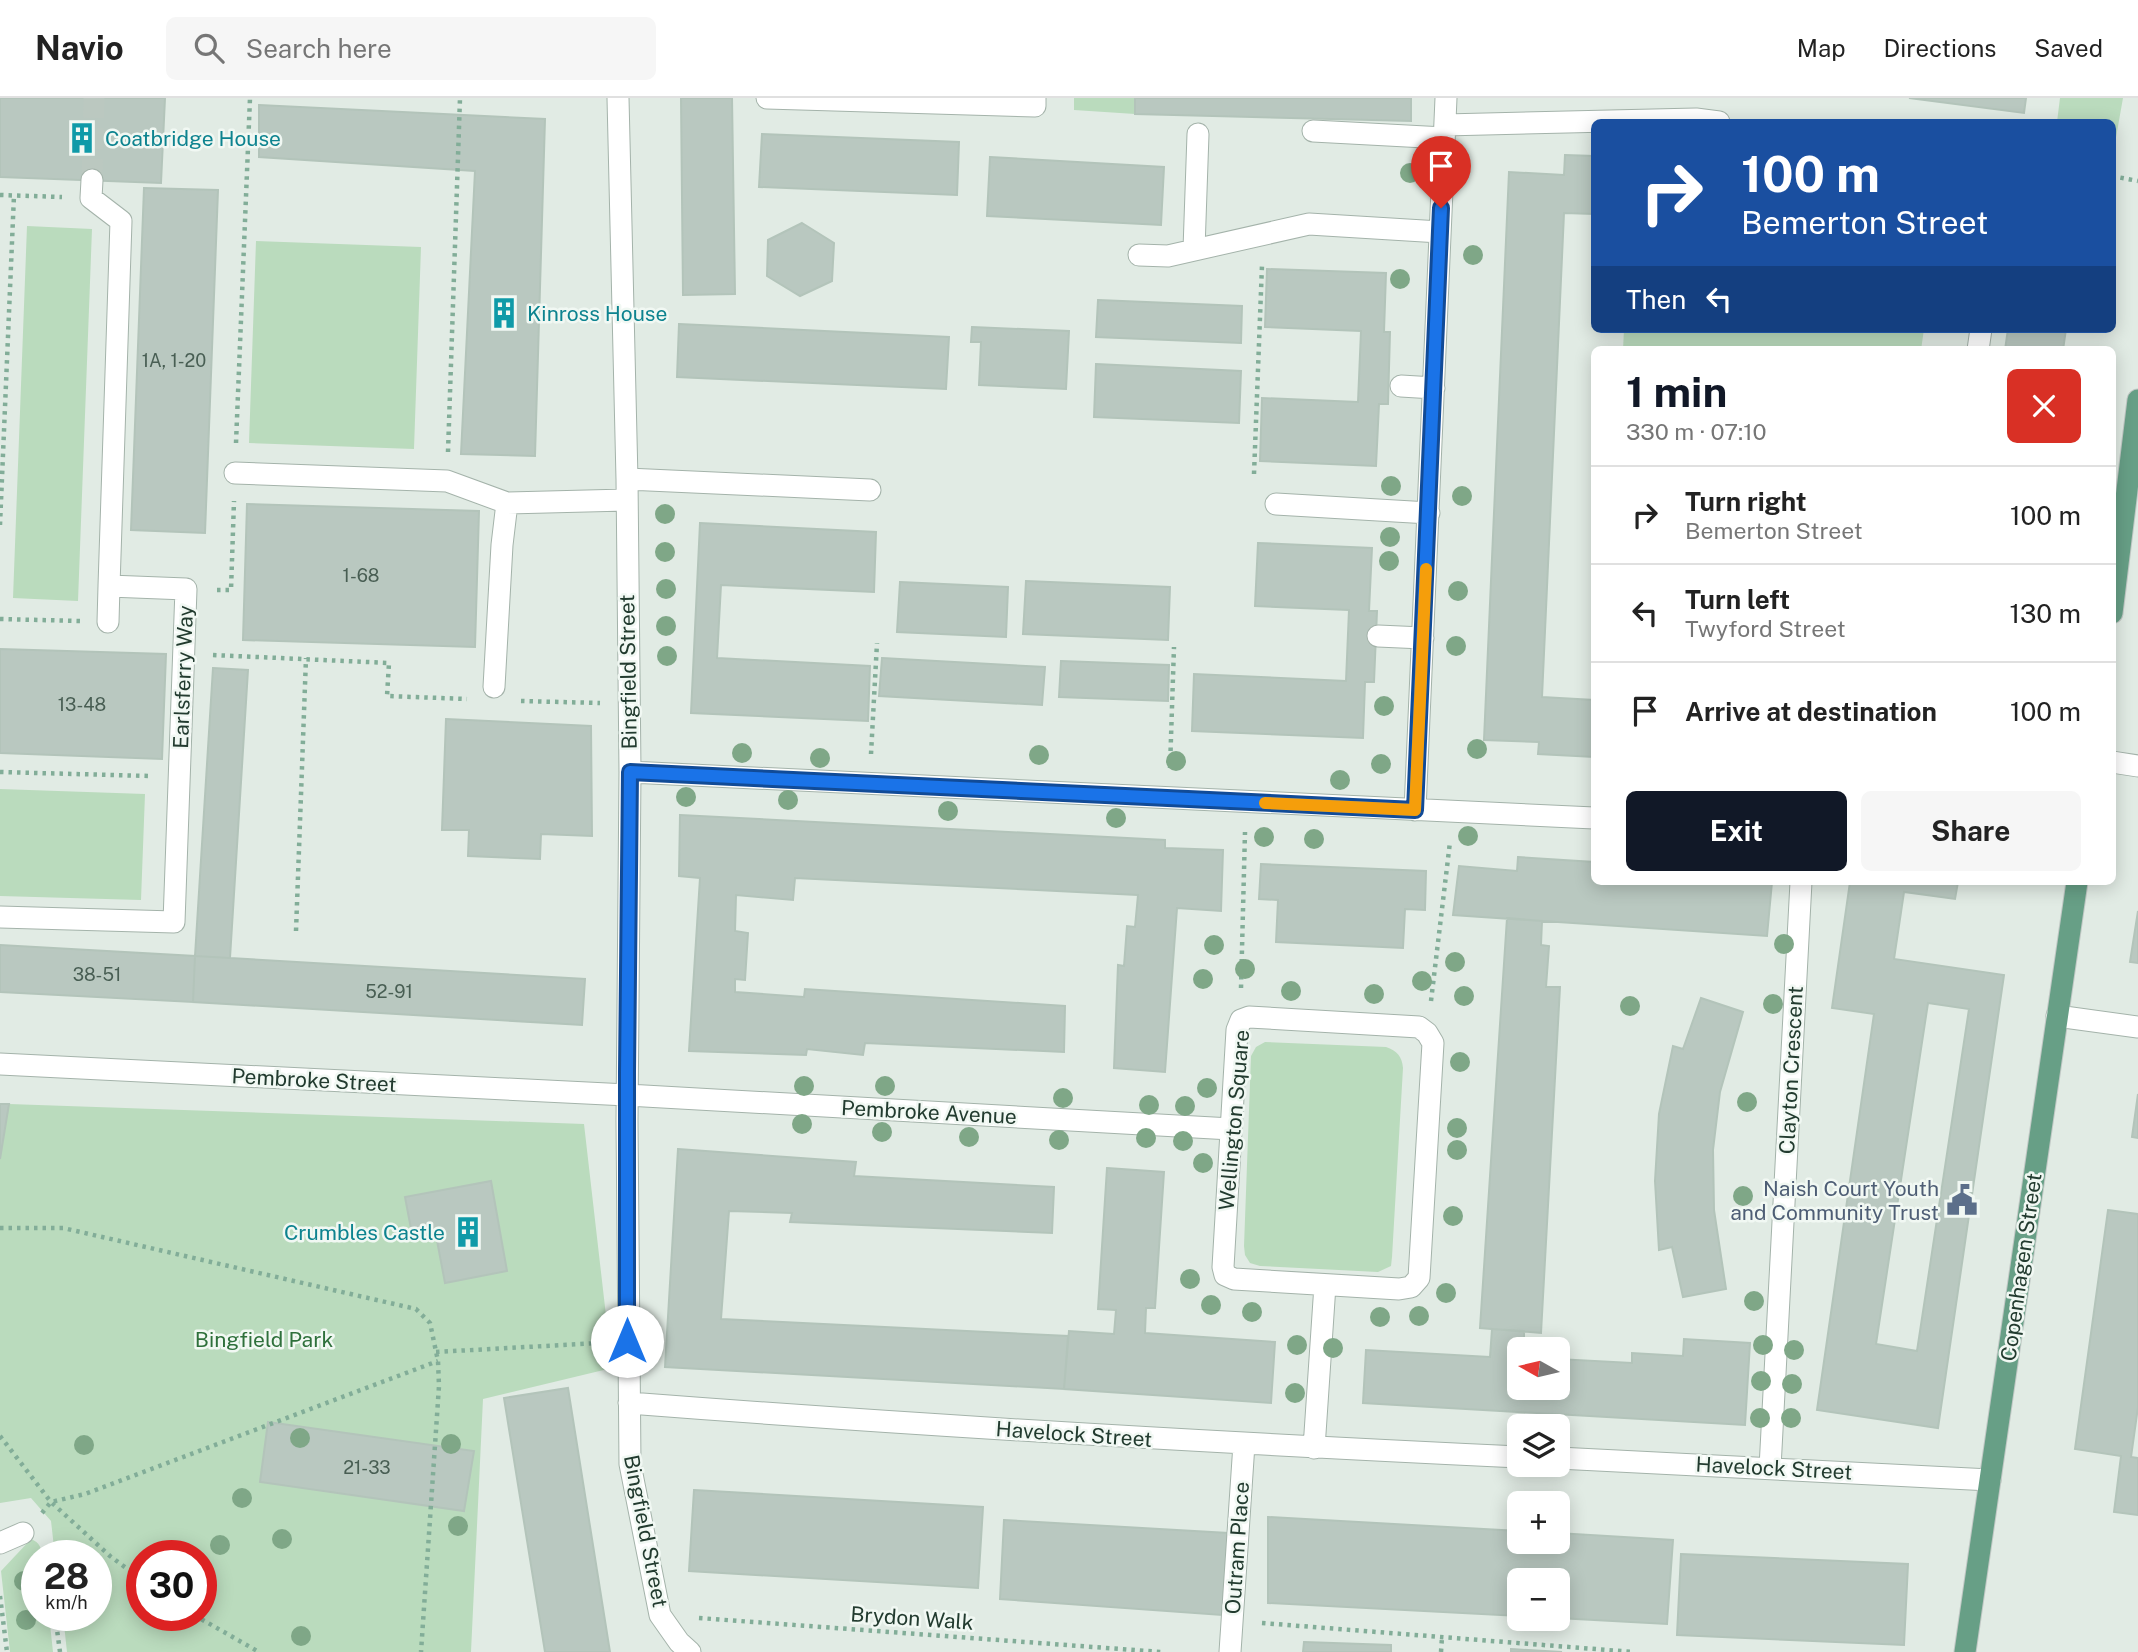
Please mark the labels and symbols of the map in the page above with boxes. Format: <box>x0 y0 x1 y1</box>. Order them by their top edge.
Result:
building icon: Coatbridge House <box>65 121 99 155</box>
place label: Coatbridge House <box>105 126 281 151</box>
pin <box>1411 136 1471 208</box>
building icon: Kinross House <box>487 296 521 330</box>
place label: Kinross House <box>527 301 667 326</box>
house number: 1A, 1-20 <box>142 350 206 371</box>
house number: 1-68 <box>343 565 379 586</box>
street label: Bingfield Street <box>614 594 642 750</box>
street label: Earlsferry Way <box>168 605 198 749</box>
house number: 13-48 <box>58 694 106 715</box>
house number: 38-51 <box>73 964 121 985</box>
house number: 52-91 <box>365 981 413 1002</box>
street label: Clayton Crescent <box>1774 985 1808 1155</box>
street label: Wellington Square <box>1214 1029 1254 1211</box>
street label: Pembroke Street <box>231 1063 397 1097</box>
street label: Pembroke Avenue <box>840 1095 1018 1129</box>
street label: Copenhagen Street <box>1995 1171 2047 1363</box>
place label: Naish Court Youth and Community Trust <box>1730 1176 1939 1225</box>
public building icon: Naish Court Youth and Community Trust <box>1945 1183 1979 1217</box>
building icon: Crumbles Castle <box>451 1215 485 1249</box>
place label: Crumbles Castle <box>284 1220 445 1245</box>
position arrow <box>590 1304 664 1378</box>
park label: Bingfield Park <box>195 1327 333 1352</box>
north arrow <box>1507 1337 1570 1400</box>
street label: Havelock Street <box>995 1416 1153 1452</box>
street label: Havelock Street <box>1695 1451 1853 1485</box>
street label: Bingfield Street <box>619 1453 673 1609</box>
house number: 21-33 <box>343 1457 391 1478</box>
street label: Outram Place <box>1220 1481 1254 1615</box>
speed limit sign: 30 <box>126 1540 217 1631</box>
street label: Brydon Walk <box>850 1601 975 1635</box>

